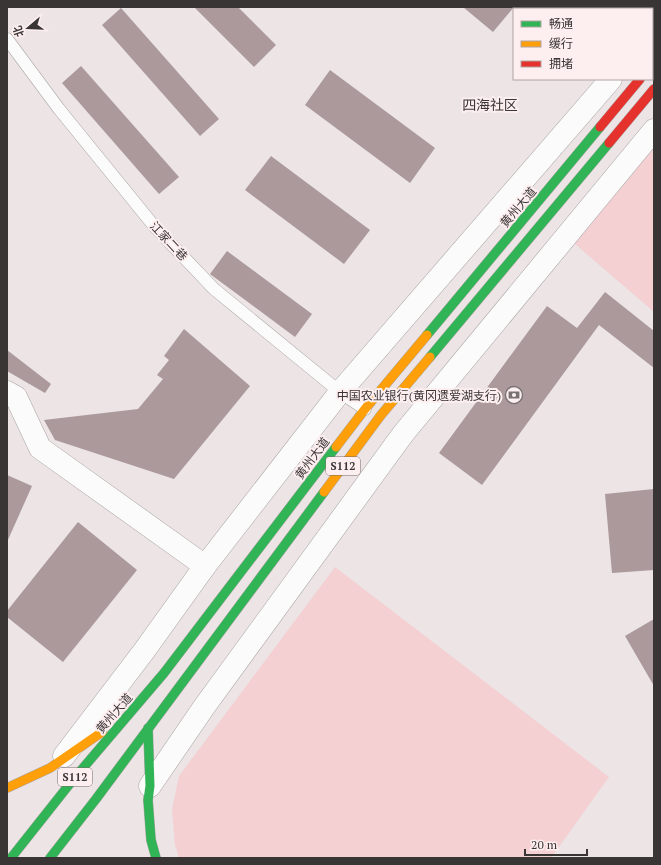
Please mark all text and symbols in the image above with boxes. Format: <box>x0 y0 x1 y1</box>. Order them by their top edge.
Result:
north arrow <box>8 8 48 48</box>
legend <box>513 8 653 80</box>
text: 畅通 <box>549 16 573 31</box>
text: 北 <box>10 24 27 39</box>
text: 缓行 <box>549 36 573 51</box>
text: 拥堵 <box>549 56 573 71</box>
district label: 四海社区 <box>462 95 518 114</box>
street label: 黄州大道 <box>497 184 539 230</box>
street label: 江家二巷 <box>147 218 191 264</box>
bank icon: 中国农业银行(黄冈遗爱湖支行) <box>504 385 524 405</box>
place label: 中国农业银行(黄冈遗爱湖支行) <box>337 388 501 403</box>
street label: 黄州大道 <box>292 434 332 482</box>
road number: S112 <box>326 457 360 475</box>
street label: 黄州大道 <box>93 690 135 736</box>
road number: S112 <box>58 768 92 786</box>
scale bar <box>525 831 587 857</box>
text: 20 m <box>531 837 558 852</box>

